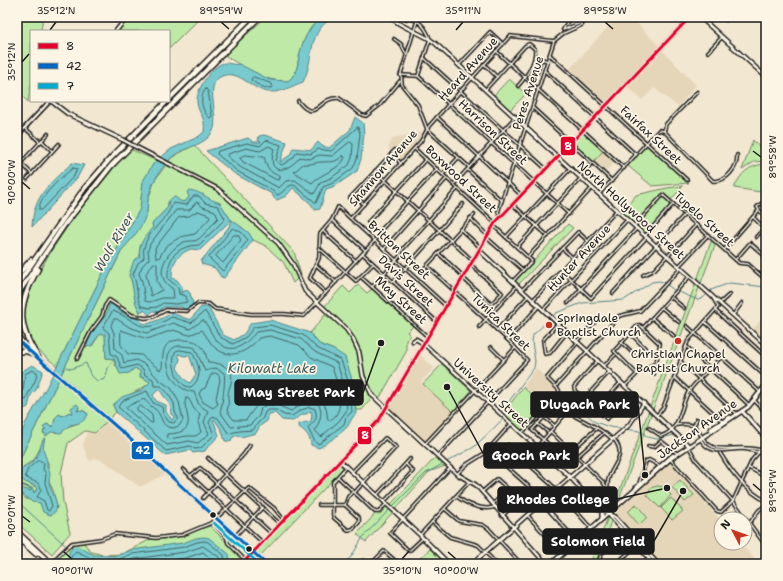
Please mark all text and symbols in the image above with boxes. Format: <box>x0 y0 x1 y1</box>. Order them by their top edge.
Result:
text: 35°12'N <box>37 4 75 17</box>
text: 89°59'W <box>199 4 243 17</box>
text: 35°11'N <box>445 4 481 17</box>
text: 89°58'W <box>583 4 627 17</box>
legend <box>30 30 170 102</box>
street label: Heard Avenue <box>435 33 501 105</box>
text: 8 <box>66 38 74 54</box>
text: 35°12'N <box>5 43 18 81</box>
street label: Peres Avenue <box>508 54 548 132</box>
text: 42 <box>66 58 82 74</box>
text: 7 <box>66 78 74 94</box>
street label: Harrison Street <box>455 96 531 168</box>
street label: Fairfax Street <box>617 102 685 168</box>
street label: Shannon Avenue <box>345 126 421 210</box>
text: 89°58'W <box>766 135 779 179</box>
line badge: 8 <box>560 136 576 156</box>
text: 8 <box>564 139 572 154</box>
street label: Boxwood Street <box>422 142 500 216</box>
street label: North Hollywood Street <box>574 157 688 263</box>
text: 90°00'W <box>5 159 18 205</box>
street label: Tupelo Street <box>670 187 738 251</box>
water label: Wolf River <box>90 208 138 275</box>
street label: Britton Street <box>365 217 433 283</box>
street label: Hunter Avenue <box>544 221 614 295</box>
street label: Davis Street <box>375 252 437 310</box>
street label: May Street <box>371 272 431 328</box>
street label: Tunica Street <box>468 290 534 354</box>
place label: Springdale Baptist Church <box>557 310 641 340</box>
marker: Springdale Baptist Church <box>544 320 554 330</box>
marker: Christian Chapel Baptist Church <box>673 336 683 346</box>
place label: Christian Chapel Baptist Church <box>631 346 726 376</box>
street label: University Street <box>450 355 532 431</box>
water label: Kilowatt Lake <box>228 360 316 377</box>
callout: May Street Park <box>235 380 363 405</box>
text: May Street Park <box>243 384 355 401</box>
callout: Dlugach Park <box>531 392 638 417</box>
street label: Jackson Avenue <box>654 395 740 462</box>
text: Dlugach Park <box>540 396 630 413</box>
line badge: 8 <box>357 426 372 445</box>
text: 8 <box>361 428 369 443</box>
line badge: 42 <box>131 441 154 460</box>
text: 42 <box>136 443 151 458</box>
callout: Gooch Park <box>484 443 578 468</box>
text: Gooch Park <box>492 447 570 464</box>
text: 89°59'W <box>766 469 779 513</box>
callout: Rhodes College <box>498 487 617 512</box>
text: Rhodes College <box>506 491 610 508</box>
text: 90°01'W <box>5 494 18 537</box>
unlabelled marker <box>208 510 218 520</box>
north arrow <box>713 511 753 551</box>
text: N <box>717 516 735 533</box>
callout: Solomon Field <box>543 529 654 554</box>
text: Solomon Field <box>551 533 645 550</box>
unlabelled marker <box>244 544 254 554</box>
text: 90°01'W <box>51 564 94 577</box>
text: 35°10'N <box>382 564 422 577</box>
text: 90°00'W <box>433 564 479 577</box>

